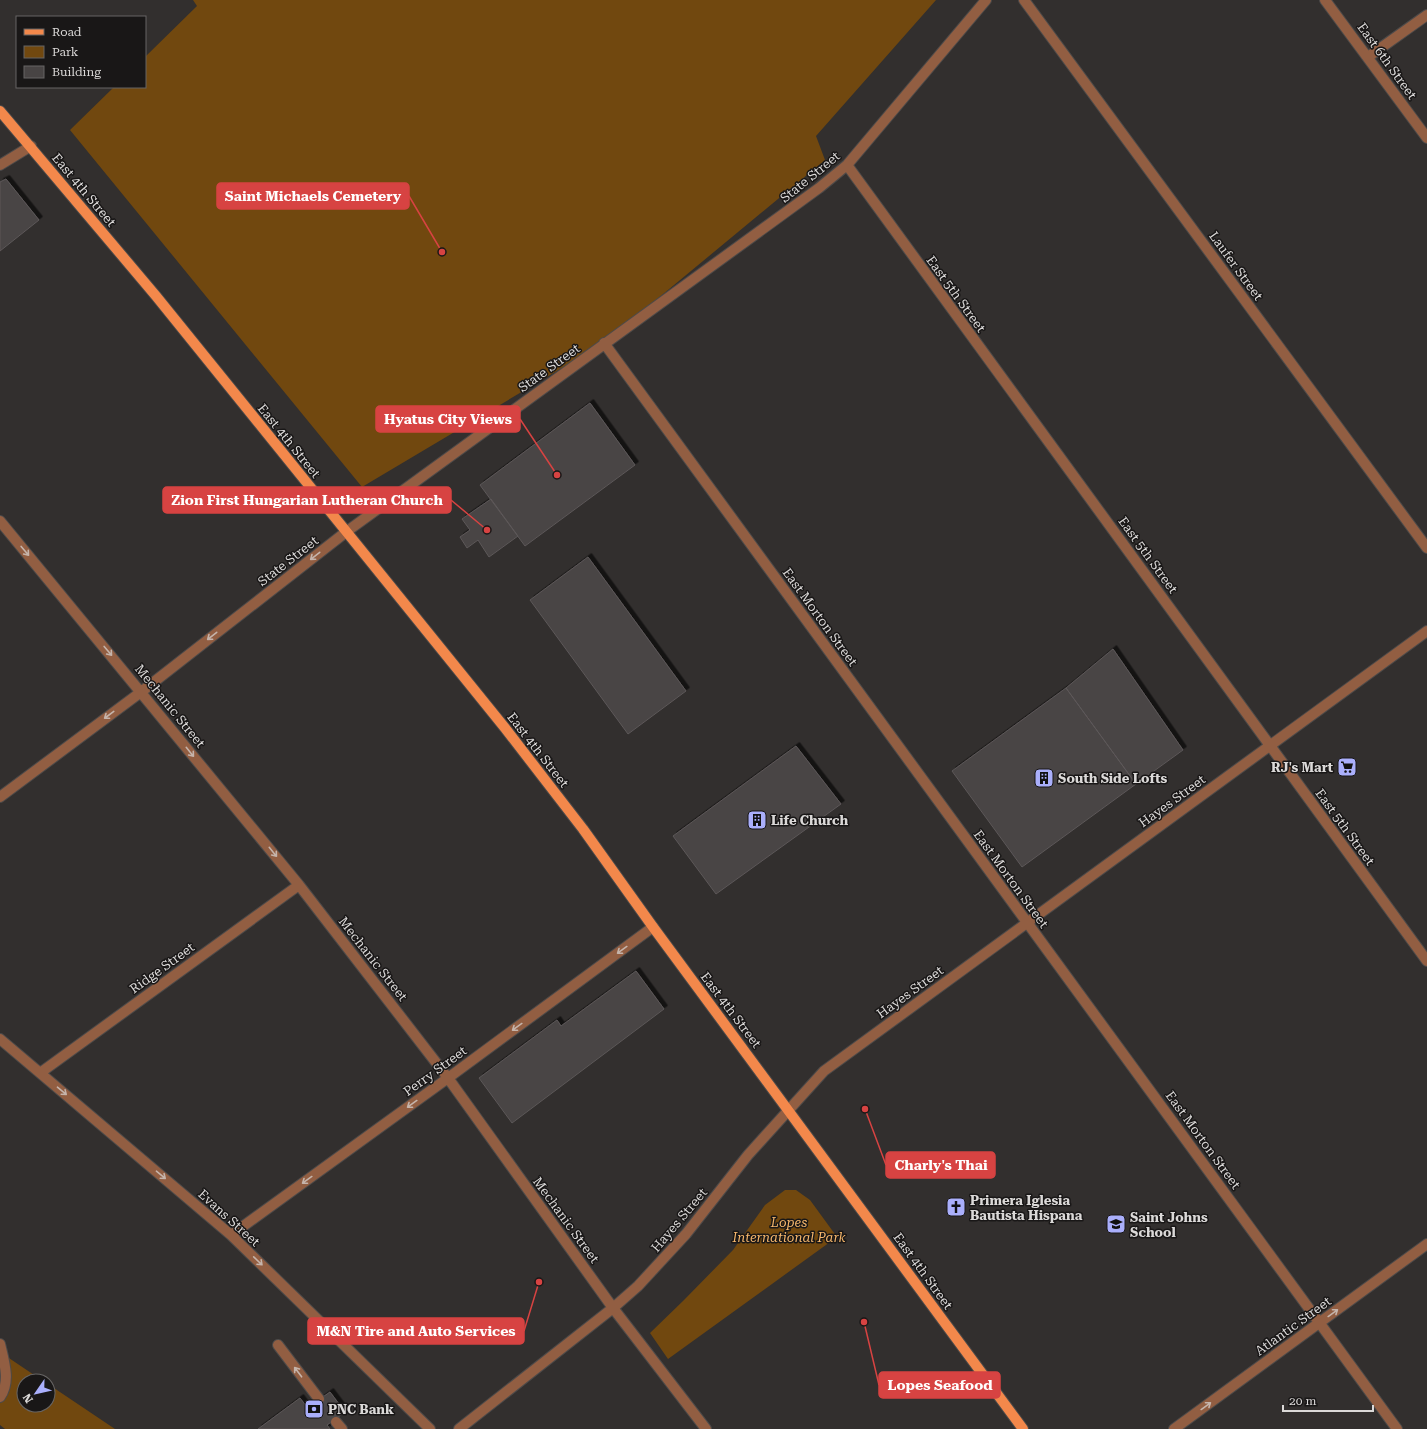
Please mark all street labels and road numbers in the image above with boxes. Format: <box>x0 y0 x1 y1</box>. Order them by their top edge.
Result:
street label: East 6th Street <box>1354 20 1420 102</box>
street label: State Street <box>777 148 843 206</box>
street label: East 4th Street <box>49 150 119 230</box>
street label: Laufer Street <box>1206 229 1266 303</box>
street label: East 5th Street <box>923 253 989 335</box>
street label: State Street <box>515 341 583 395</box>
street label: East 4th Street <box>255 401 324 481</box>
street label: East 5th Street <box>1115 514 1181 596</box>
street label: State Street <box>255 533 321 589</box>
street label: East Morton Street <box>779 565 861 669</box>
street label: Mechanic Street <box>132 661 208 751</box>
street label: East 4th Street <box>504 710 572 791</box>
street label: Hayes Street <box>1136 772 1208 830</box>
street label: East 5th Street <box>1312 786 1378 868</box>
street label: East Morton Street <box>970 827 1052 931</box>
street label: Mechanic Street <box>336 914 411 1004</box>
street label: Ridge Street <box>127 939 197 996</box>
street label: Hayes Street <box>874 963 946 1021</box>
street label: East 4th Street <box>698 969 764 1051</box>
street label: Perry Street <box>400 1043 470 1099</box>
street label: East Morton Street <box>1162 1088 1244 1192</box>
street label: Mechanic Street <box>530 1174 602 1266</box>
street label: Hayes Street <box>648 1185 710 1255</box>
street label: Evans Street <box>195 1186 263 1250</box>
street label: East 4th Street <box>890 1230 956 1312</box>
street label: Atlantic Street <box>1252 1293 1334 1359</box>

